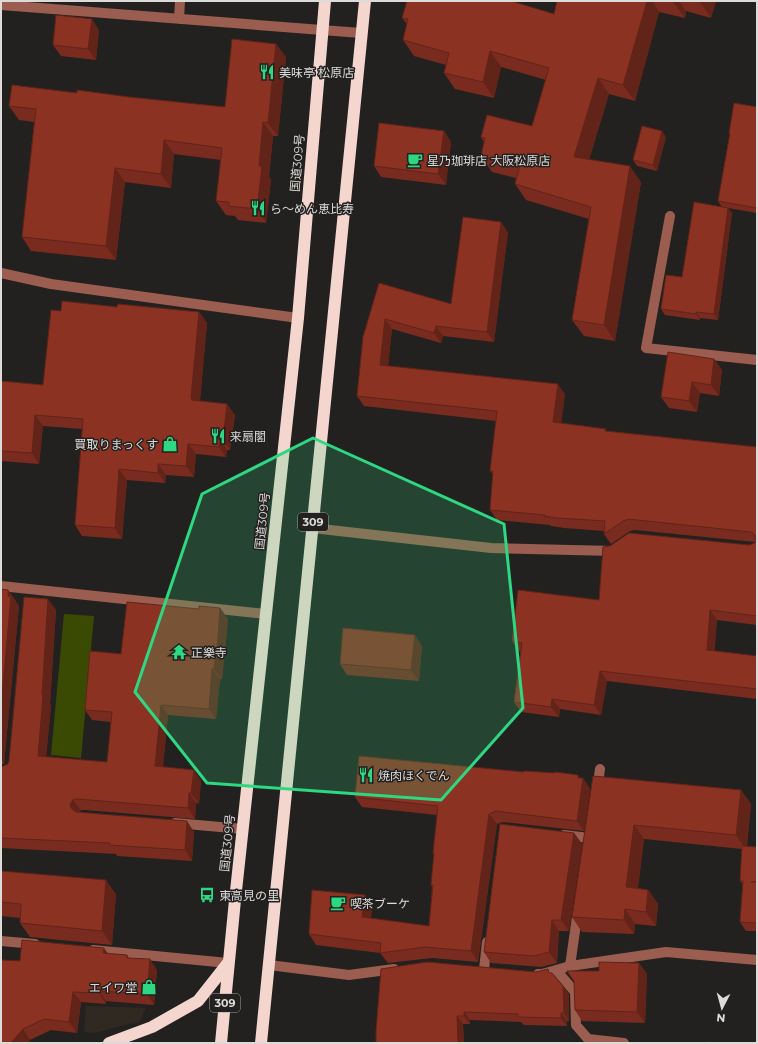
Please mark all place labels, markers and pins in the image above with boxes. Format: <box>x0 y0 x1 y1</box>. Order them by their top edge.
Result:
restaurant icon: 美味亭 松原店 <box>258 63 276 81</box>
place label: 美味亭 松原店 <box>279 65 354 80</box>
cafe icon: 星乃珈琲店 大阪松原店 <box>406 151 424 169</box>
place label: 星乃珈琲店 大阪松原店 <box>427 153 550 168</box>
restaurant icon: ら～めん恵比寿 <box>249 199 267 217</box>
place label: ら～めん恵比寿 <box>270 201 354 216</box>
restaurant icon: 来扇閣 <box>209 427 227 445</box>
place label: 来扇閣 <box>230 429 266 444</box>
shop icon: 買取りまっくす <box>161 435 179 453</box>
place label: 買取りまっくす <box>74 437 158 452</box>
temple icon: 正樂寺 <box>170 643 188 661</box>
place label: 正樂寺 <box>191 645 227 660</box>
restaurant icon: 焼肉ほくでん <box>357 766 375 784</box>
place label: 焼肉ほくでん <box>378 768 450 783</box>
bus stop icon: 東高見の里 <box>198 886 216 904</box>
place label: 東高見の里 <box>219 888 279 903</box>
cafe icon: 喫茶ブーケ <box>329 894 347 912</box>
place label: 喫茶ブーケ <box>350 896 410 911</box>
shop icon: エイワ堂 <box>140 978 158 996</box>
place label: エイワ堂 <box>89 980 137 995</box>

